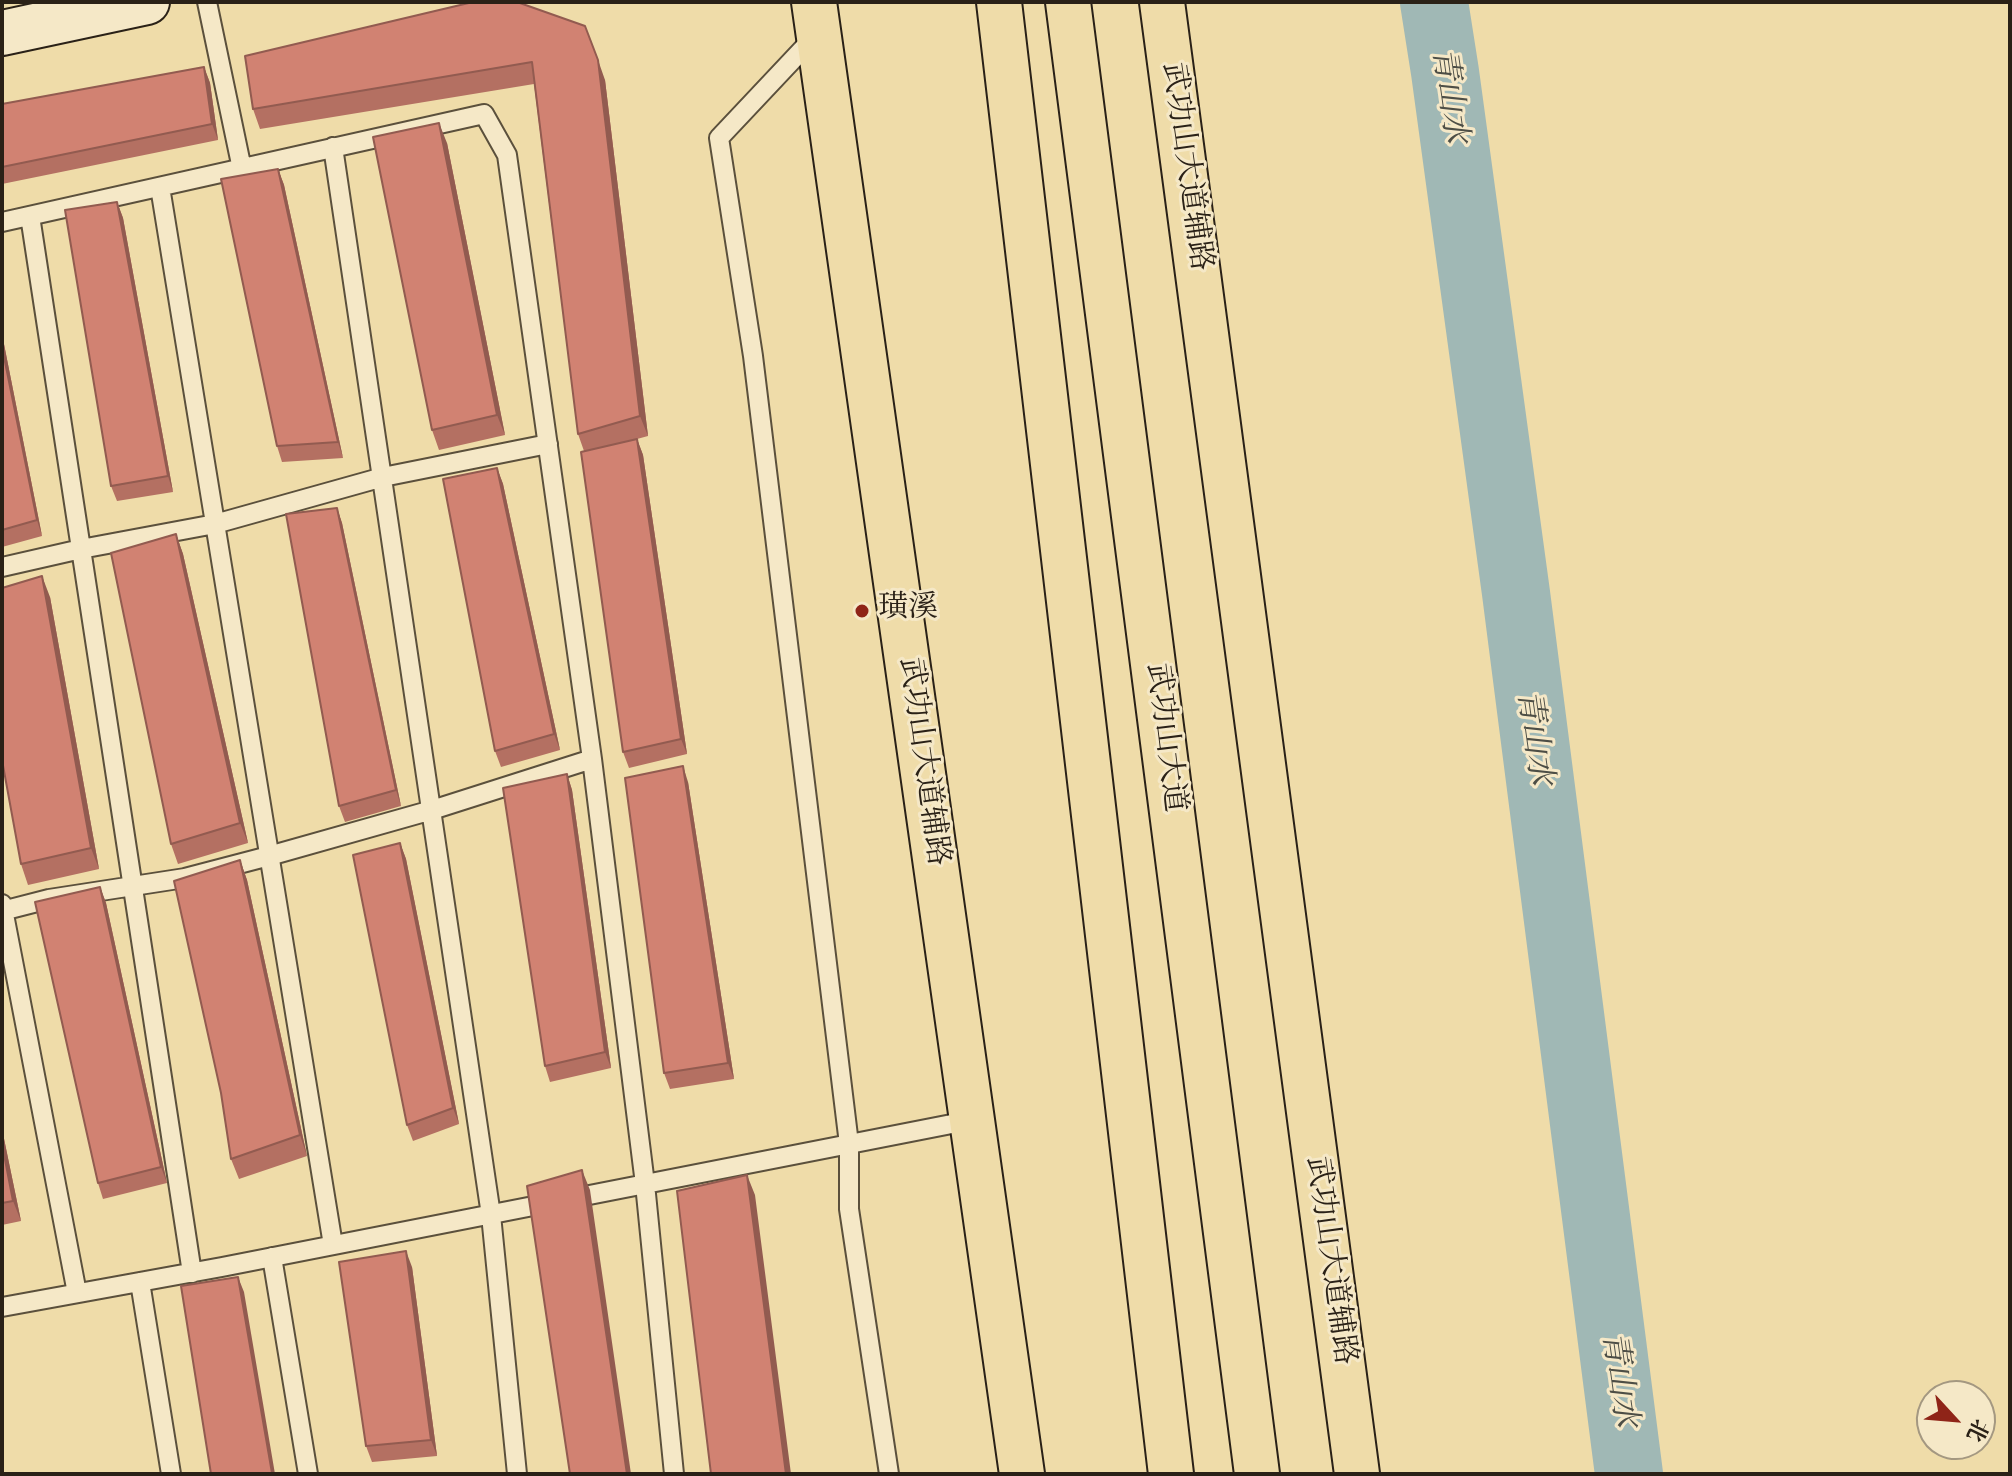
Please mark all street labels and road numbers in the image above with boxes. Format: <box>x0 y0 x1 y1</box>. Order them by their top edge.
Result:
street label: 武功山大道辅路 <box>1152 61 1216 273</box>
street label: 武功山大道辅路 <box>889 656 953 868</box>
street label: 武功山大道 <box>1136 661 1190 815</box>
street label: 武功山大道辅路 <box>1296 1155 1360 1367</box>

